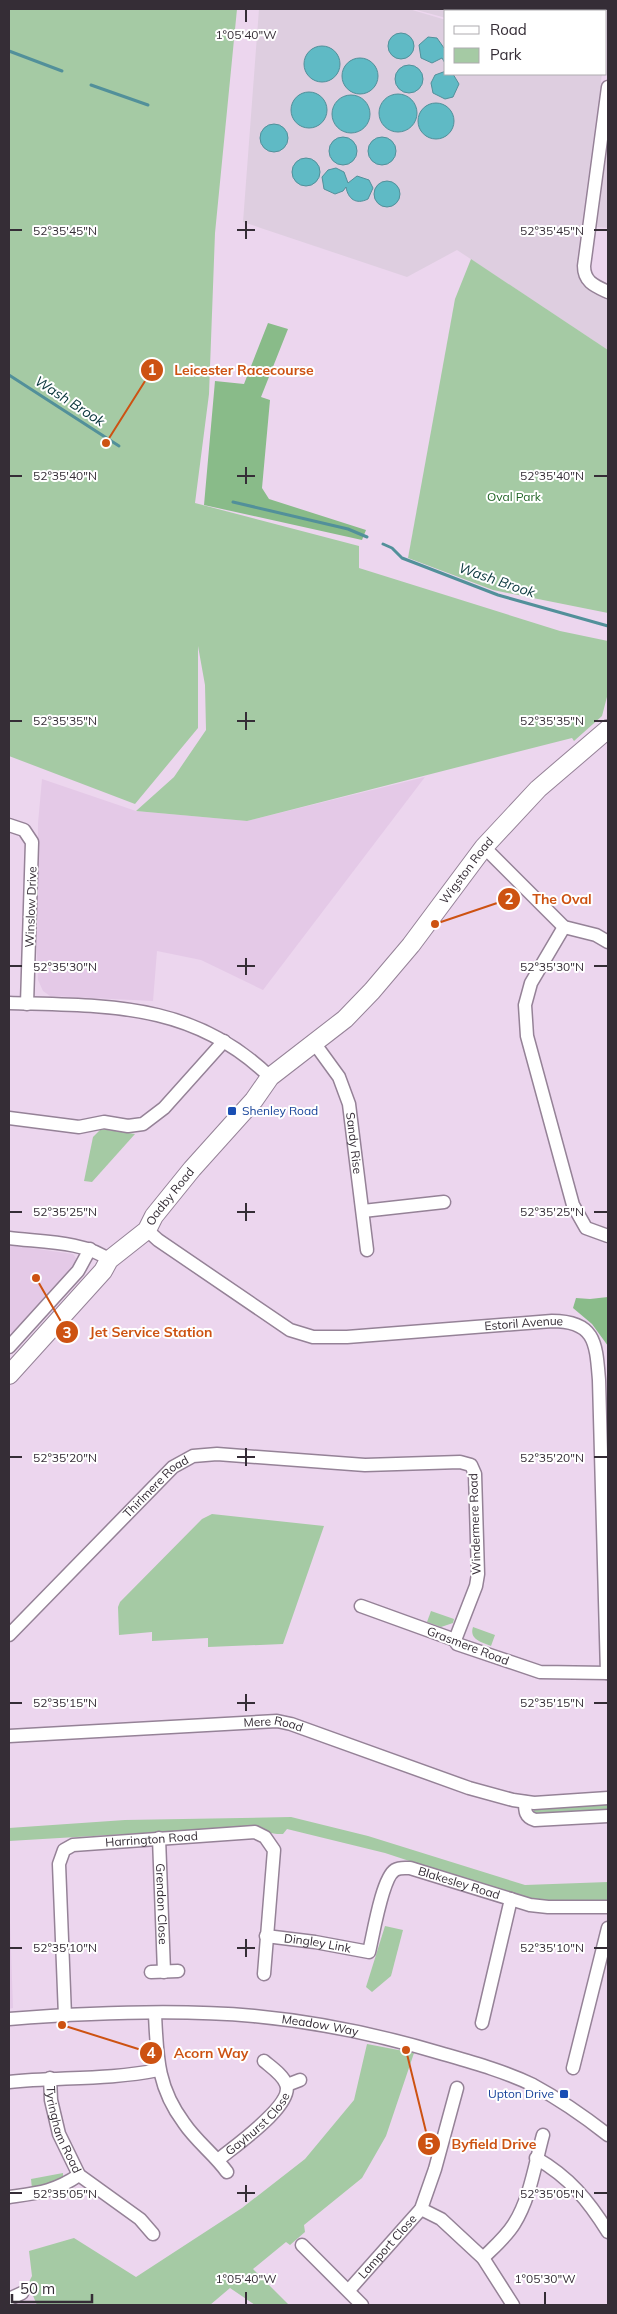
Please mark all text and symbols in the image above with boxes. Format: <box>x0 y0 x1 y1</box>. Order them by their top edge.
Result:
legend <box>444 10 607 75</box>
text: Road <box>490 20 527 39</box>
text: 1°05'40"W <box>215 27 277 42</box>
text: Park <box>490 45 522 64</box>
text: 52°35'45"N <box>33 223 97 238</box>
text: 52°35'45"N <box>520 223 584 238</box>
callout: Leicester Racecourse <box>139 356 324 385</box>
text: 1 <box>147 360 157 379</box>
text: Leicester Racecourse <box>174 361 314 379</box>
water label: Wash Brook <box>32 372 109 431</box>
text: 52°35'40"N <box>33 468 97 483</box>
text: 52°35'40"N <box>520 468 584 483</box>
park label: Oval Park <box>487 489 542 504</box>
water label: Wash Brook <box>456 559 538 602</box>
text: 52°35'35"N <box>33 713 97 728</box>
text: 52°35'35"N <box>520 713 584 728</box>
street label: Wigston Road <box>436 834 496 907</box>
street label: Winslow Drive <box>22 866 39 948</box>
callout: The Oval <box>497 885 601 914</box>
text: 2 <box>504 889 514 908</box>
text: The Oval <box>532 890 592 908</box>
text: 52°35'30"N <box>33 959 97 974</box>
text: 52°35'30"N <box>520 959 584 974</box>
place label: Shenley Road <box>242 1103 318 1118</box>
marker: Shenley Road <box>226 1105 238 1117</box>
street label: Sandy Rise <box>343 1111 366 1175</box>
street label: Oadby Road <box>143 1164 197 1228</box>
text: 52°35'25"N <box>33 1204 97 1219</box>
text: 52°35'25"N <box>520 1204 584 1219</box>
street label: Estoril Avenue <box>484 1313 564 1333</box>
callout: Jet Service Station <box>54 1318 222 1347</box>
text: 3 <box>62 1323 72 1342</box>
text: Jet Service Station <box>90 1323 212 1341</box>
text: 52°35'20"N <box>33 1450 97 1465</box>
text: 52°35'20"N <box>520 1450 584 1465</box>
street label: Thirlmere Road <box>120 1452 191 1521</box>
street label: Windermere Road <box>465 1473 484 1575</box>
street label: Grasmere Road <box>425 1623 511 1668</box>
text: 52°35'15"N <box>33 1695 97 1710</box>
text: 52°35'15"N <box>520 1695 584 1710</box>
street label: Mere Road <box>243 1713 305 1735</box>
street label: Harrington Road <box>105 1828 198 1850</box>
street label: Grendon Close <box>153 1863 171 1945</box>
street label: Blakesley Road <box>416 1863 502 1902</box>
street label: Dingley Link <box>283 1930 353 1956</box>
text: 52°35'10"N <box>33 1940 97 1955</box>
text: 52°35'10"N <box>520 1940 584 1955</box>
street label: Meadow Way <box>281 2011 361 2039</box>
callout: Acorn Way <box>139 2038 258 2067</box>
text: 4 <box>146 2043 156 2062</box>
text: Acorn Way <box>174 2044 249 2062</box>
street label: Tyringham Road <box>43 2086 85 2176</box>
place label: Upton Drive <box>488 2086 554 2101</box>
marker: Upton Drive <box>558 2088 570 2100</box>
street label: Gayhurst Close <box>222 2090 293 2158</box>
callout: Byfield Drive <box>417 2130 547 2159</box>
text: 5 <box>424 2134 434 2153</box>
text: Byfield Drive <box>452 2135 537 2153</box>
text: 52°35'05"N <box>33 2186 97 2201</box>
text: 52°35'05"N <box>520 2186 584 2201</box>
street label: Lamport Close <box>355 2211 420 2282</box>
text: 1°05'40"W <box>215 2271 277 2286</box>
text: 1°05'30"W <box>514 2271 576 2286</box>
scale bar <box>12 2272 92 2304</box>
text: 50 m <box>20 2279 55 2298</box>

